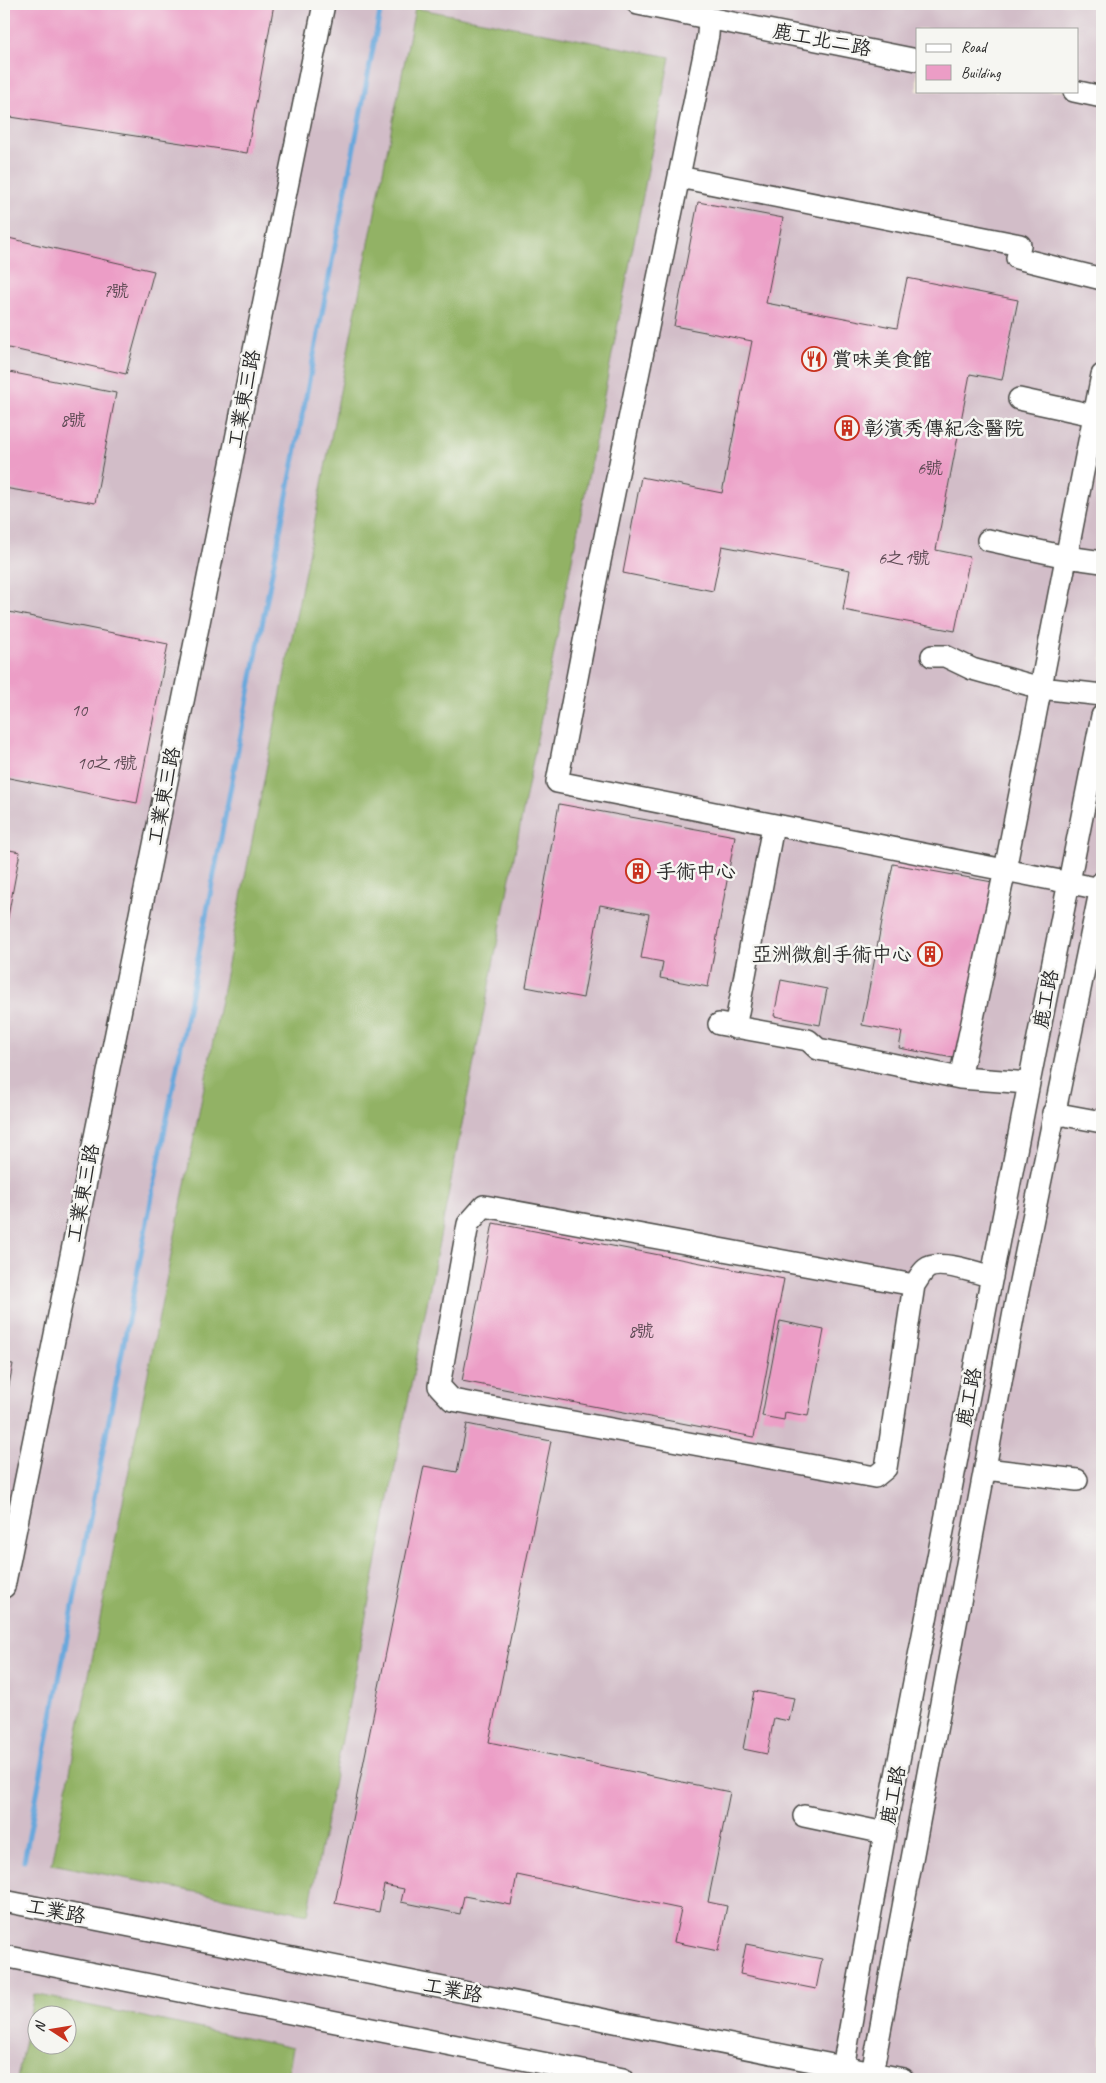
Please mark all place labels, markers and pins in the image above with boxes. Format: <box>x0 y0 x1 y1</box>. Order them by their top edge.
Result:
restaurant icon: 賞味美食館 <box>801 346 827 372</box>
place label: 賞味美食館 <box>832 347 932 372</box>
building icon: 彰濱秀傳紀念醫院 <box>834 415 860 441</box>
place label: 彰濱秀傳紀念醫院 <box>864 416 1024 441</box>
building icon: 手術中心 <box>625 858 651 884</box>
place label: 手術中心 <box>656 859 736 884</box>
building icon: 亞洲微創手術中心 <box>917 941 943 967</box>
place label: 亞洲微創手術中心 <box>752 942 912 967</box>

